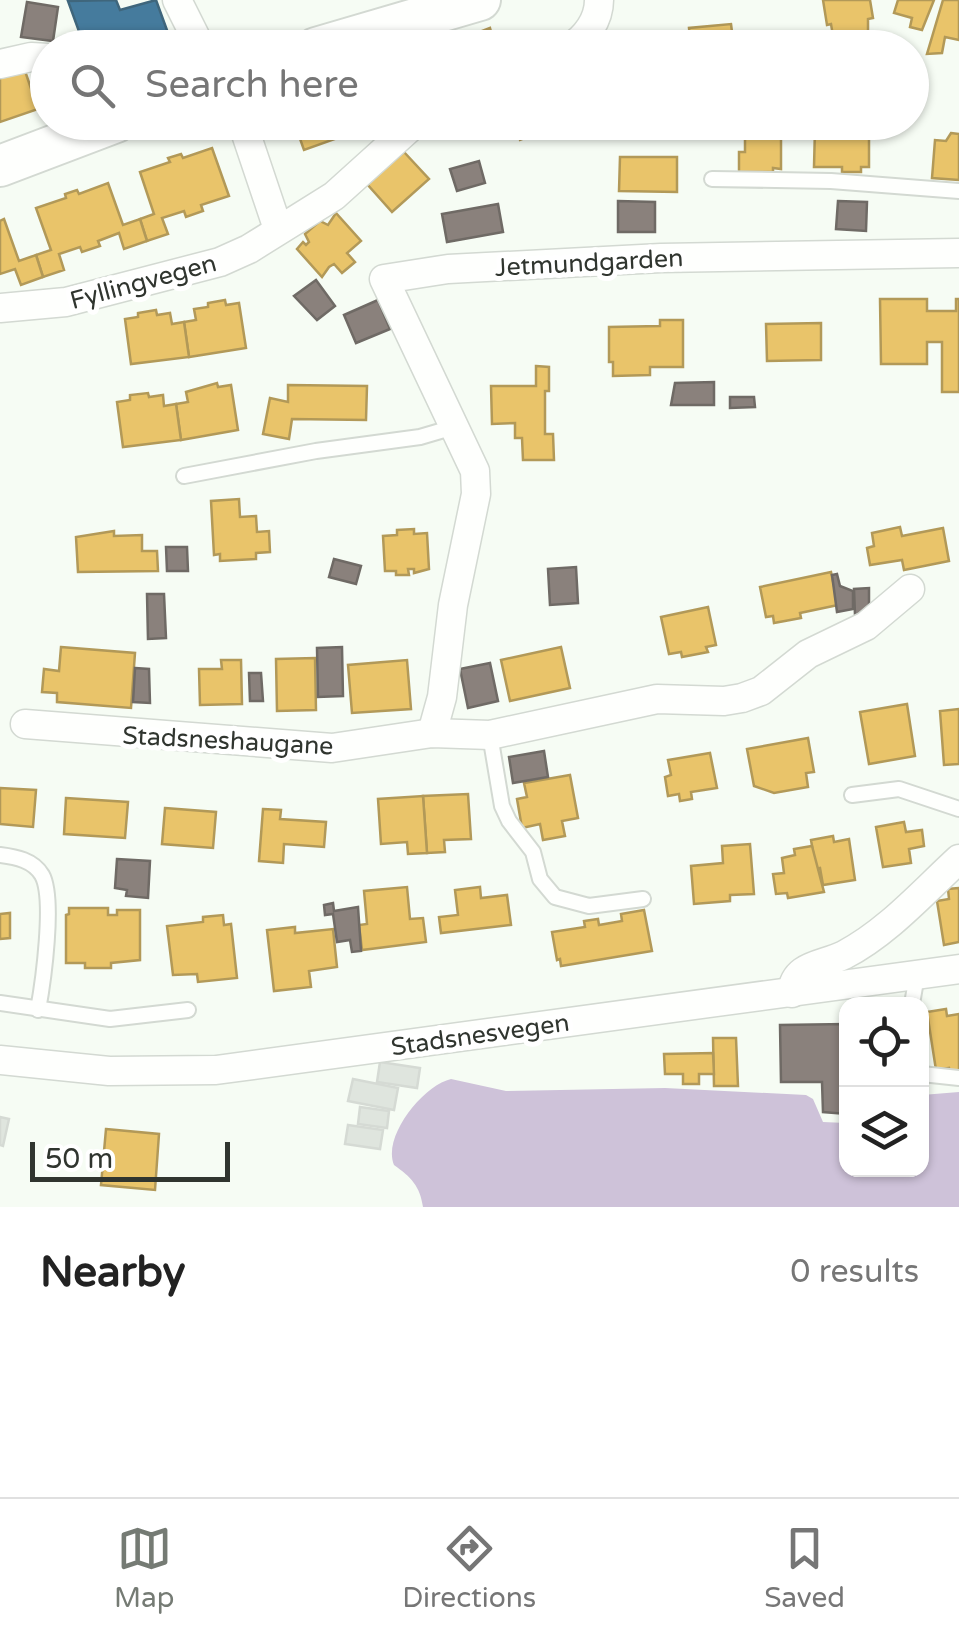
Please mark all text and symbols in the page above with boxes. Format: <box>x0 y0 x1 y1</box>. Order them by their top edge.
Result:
search box <box>30 30 929 140</box>
icon: search <box>65 58 120 113</box>
text: Search here <box>145 62 359 108</box>
street label: Jetmundgarden <box>494 243 684 283</box>
street label: Fyllingvegen <box>67 248 220 316</box>
street label: Stadsneshaugane <box>122 720 334 762</box>
map controls <box>839 997 929 1177</box>
button: locate <box>839 997 929 1087</box>
street label: Stadsnesvegen <box>389 1008 571 1062</box>
button: layers <box>839 1087 929 1177</box>
scale bar <box>30 1137 230 1182</box>
text: 50 m <box>45 1142 113 1176</box>
text: Nearby <box>40 1247 185 1298</box>
text: 0 results <box>790 1253 919 1291</box>
tab: Map <box>114 1521 174 1615</box>
tab: Directions <box>402 1521 536 1615</box>
tab: Saved <box>764 1521 845 1615</box>

